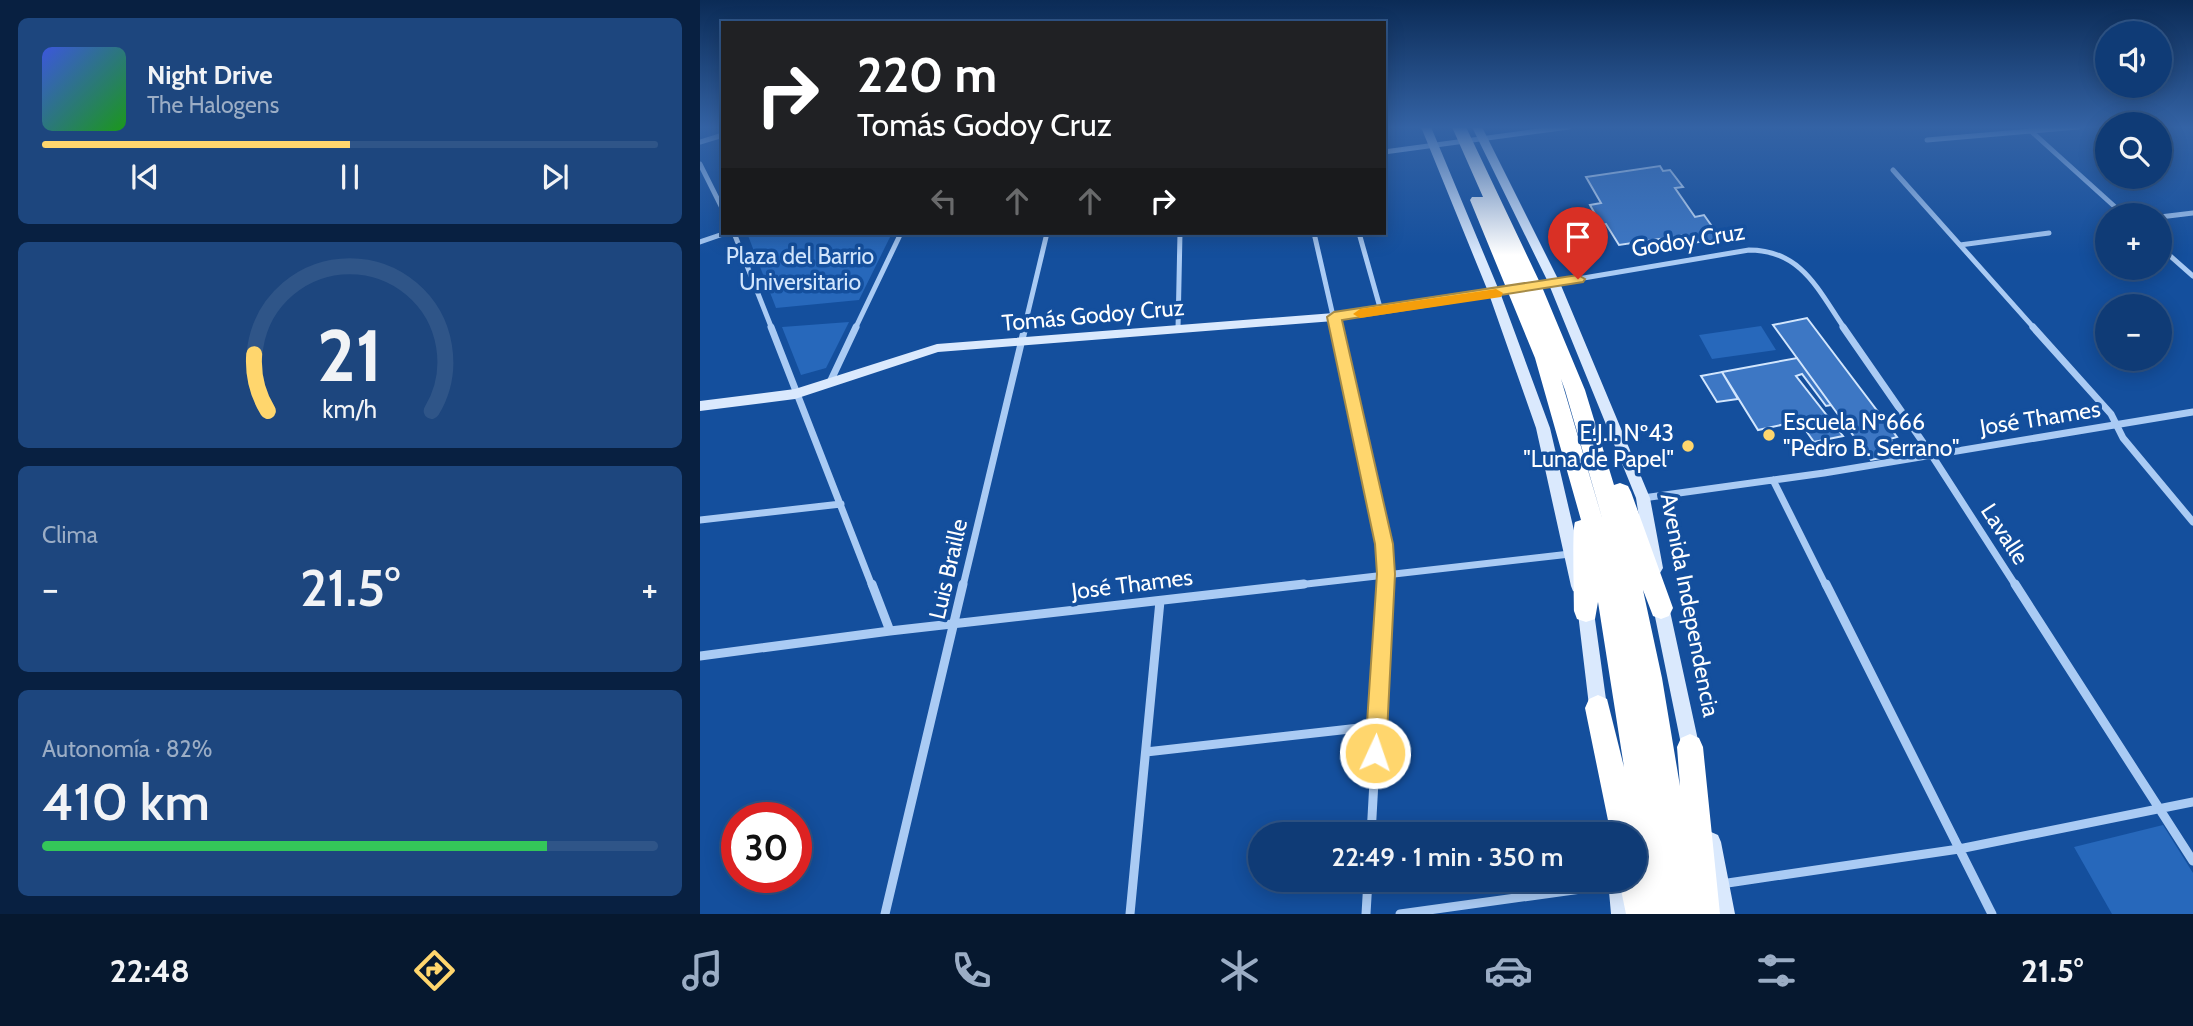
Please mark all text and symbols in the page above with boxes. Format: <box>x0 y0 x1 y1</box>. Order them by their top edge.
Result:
map controls <box>2095 21 2172 371</box>
button: sound <box>2095 21 2172 98</box>
text: 220 m <box>857 45 997 104</box>
icon: right <box>742 49 833 140</box>
text: Night Drive <box>147 59 273 91</box>
text: The Halogens <box>147 91 279 119</box>
text: Tomás Godoy Cruz <box>857 105 1112 144</box>
button: search <box>2095 112 2172 189</box>
icon: previous <box>126 158 164 196</box>
icon: pause <box>331 158 369 196</box>
icon: next <box>536 158 574 196</box>
icon: left <box>925 182 963 220</box>
icon: ahead <box>998 182 1036 220</box>
icon: ahead <box>1071 182 1109 220</box>
icon: right <box>1144 182 1182 220</box>
button: + <box>2095 203 2172 280</box>
pin <box>1548 207 1608 279</box>
street label: Godoy Cruz <box>1629 217 1747 263</box>
icon: arrive <box>1559 218 1597 256</box>
park label: Plaza del Barrio Universitario <box>726 242 874 296</box>
street label: Tomás Godoy Cruz <box>1001 293 1186 337</box>
button: − <box>2095 294 2172 371</box>
text: 21 <box>317 311 383 399</box>
text: km/h <box>323 394 377 424</box>
street label: José Thames <box>1977 395 2102 442</box>
place label: Escuela Nº666 "Pedro B. Serrano" <box>1783 408 1959 462</box>
place label: E.J.I. Nº43 "Luna de Papel" <box>1523 419 1674 473</box>
marker: Escuela Nº666 "Pedro B. Serrano" <box>1761 427 1777 443</box>
marker: E.J.I. Nº43 "Luna de Papel" <box>1680 438 1696 454</box>
street label: Avenida Independencia <box>1655 491 1725 719</box>
street label: Lavalle <box>1975 498 2035 570</box>
street label: Luis Braille <box>923 516 973 622</box>
text: Clima <box>42 521 98 549</box>
text: 21.5° <box>300 556 400 619</box>
street label: José Thames <box>1069 563 1194 605</box>
text: − <box>42 565 59 612</box>
text: + <box>641 565 658 612</box>
position arrow <box>1338 716 1412 790</box>
text: Autonomía · 82% <box>42 735 212 763</box>
text: 410 km <box>42 770 210 833</box>
speed limit sign: 30 <box>721 802 812 893</box>
text: 22:49 · 1 min · 350 m <box>1332 841 1563 873</box>
icon: directions <box>410 946 459 995</box>
icon: music <box>678 946 727 995</box>
icon: phone <box>947 946 996 995</box>
icon: climate <box>1215 946 1264 995</box>
icon: car <box>1484 946 1533 995</box>
icon: filters <box>1752 946 1801 995</box>
text: 22:48 <box>110 951 190 990</box>
text: 21.5° <box>2021 951 2083 990</box>

